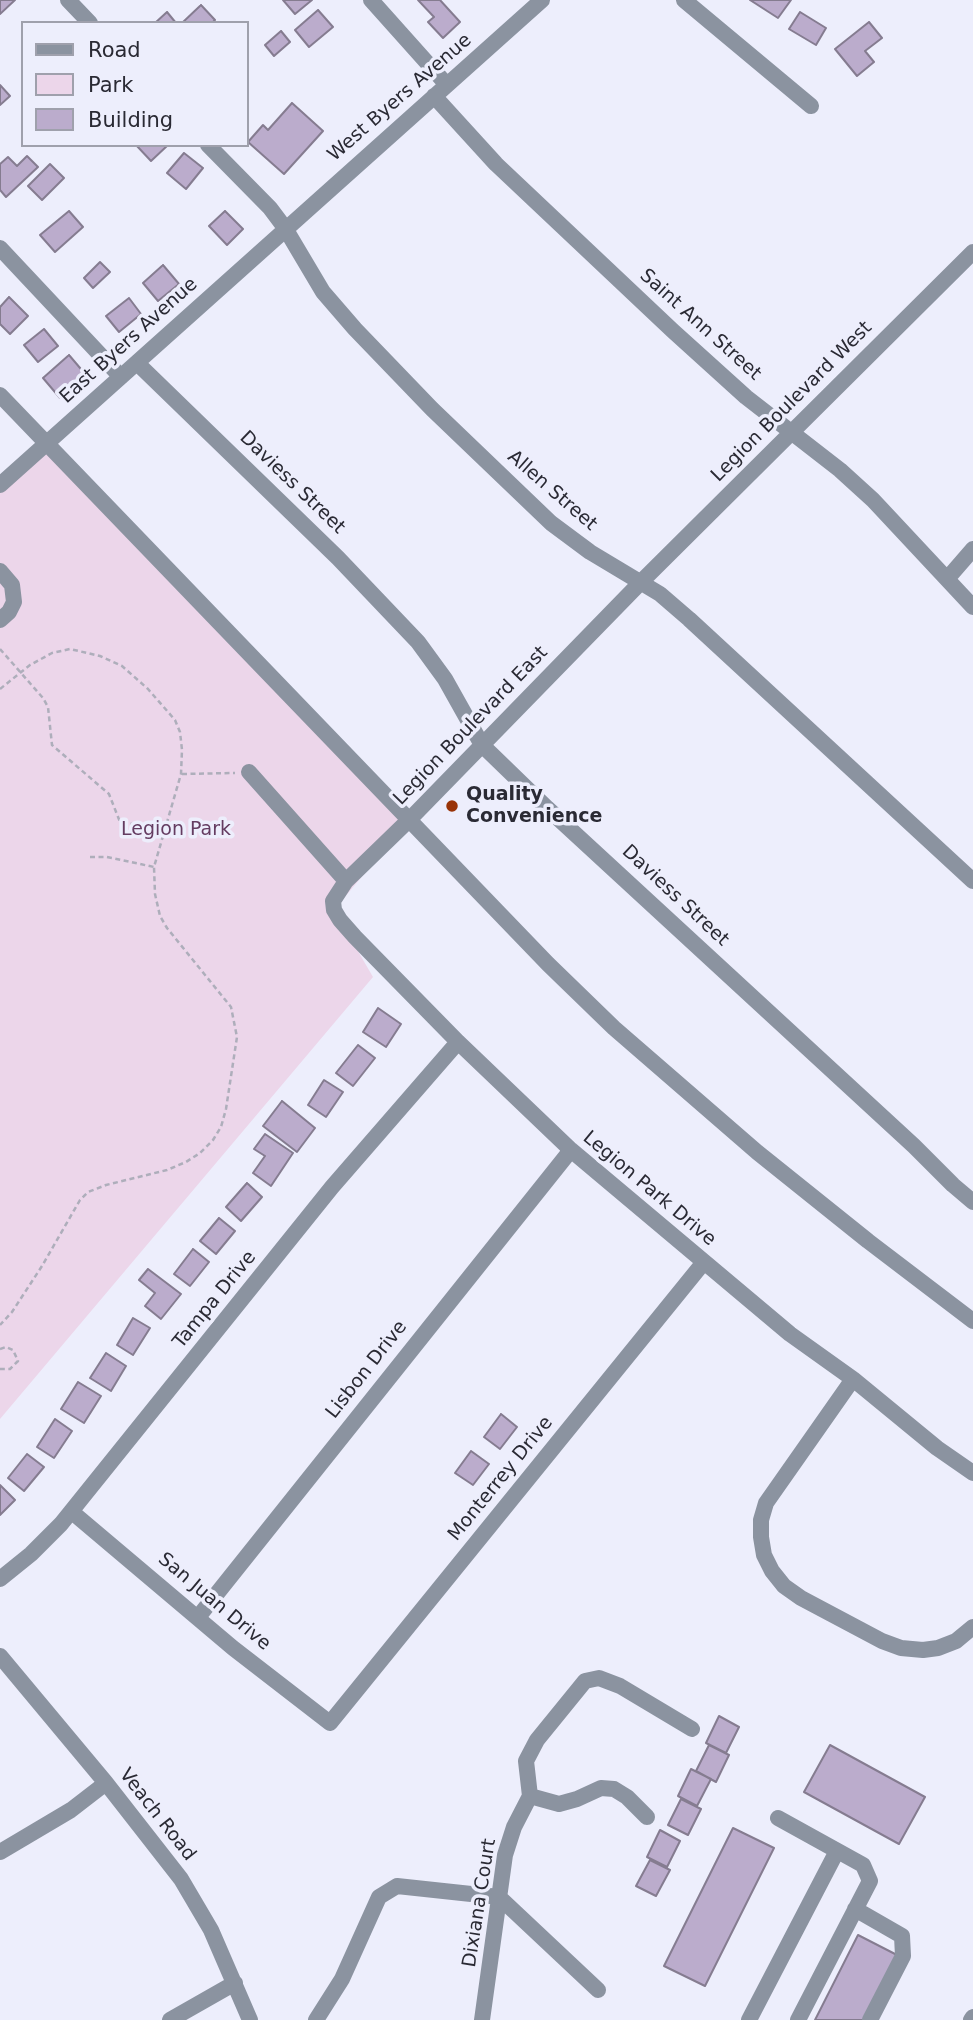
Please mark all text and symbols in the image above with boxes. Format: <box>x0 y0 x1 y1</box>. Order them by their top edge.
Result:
legend <box>21 21 248 147</box>
street label: West Byers Avenue <box>323 29 477 167</box>
text: Road <box>88 38 141 62</box>
text: Park <box>88 73 133 97</box>
text: Building <box>88 108 173 132</box>
street label: Saint Ann Street <box>635 265 765 385</box>
street label: East Byers Avenue <box>55 273 203 409</box>
street label: Legion Boulevard West <box>707 317 877 487</box>
street label: Daviess Street <box>234 427 350 539</box>
street label: Allen Street <box>503 446 601 536</box>
street label: Legion Boulevard East <box>389 642 553 810</box>
place label: Quality Convenience <box>466 784 602 828</box>
marker: Quality Convenience <box>444 798 460 814</box>
park label: Legion Park <box>121 819 231 841</box>
street label: Daviess Street <box>617 841 733 951</box>
street label: Legion Park Drive <box>578 1127 720 1251</box>
street label: Tampa Drive <box>169 1247 261 1353</box>
street label: Lisbon Drive <box>322 1316 412 1424</box>
street label: Monterrey Drive <box>444 1412 558 1546</box>
street label: San Juan Drive <box>153 1548 275 1656</box>
street label: Veach Road <box>114 1764 200 1866</box>
street label: Dixiana Court <box>459 1837 501 1969</box>

